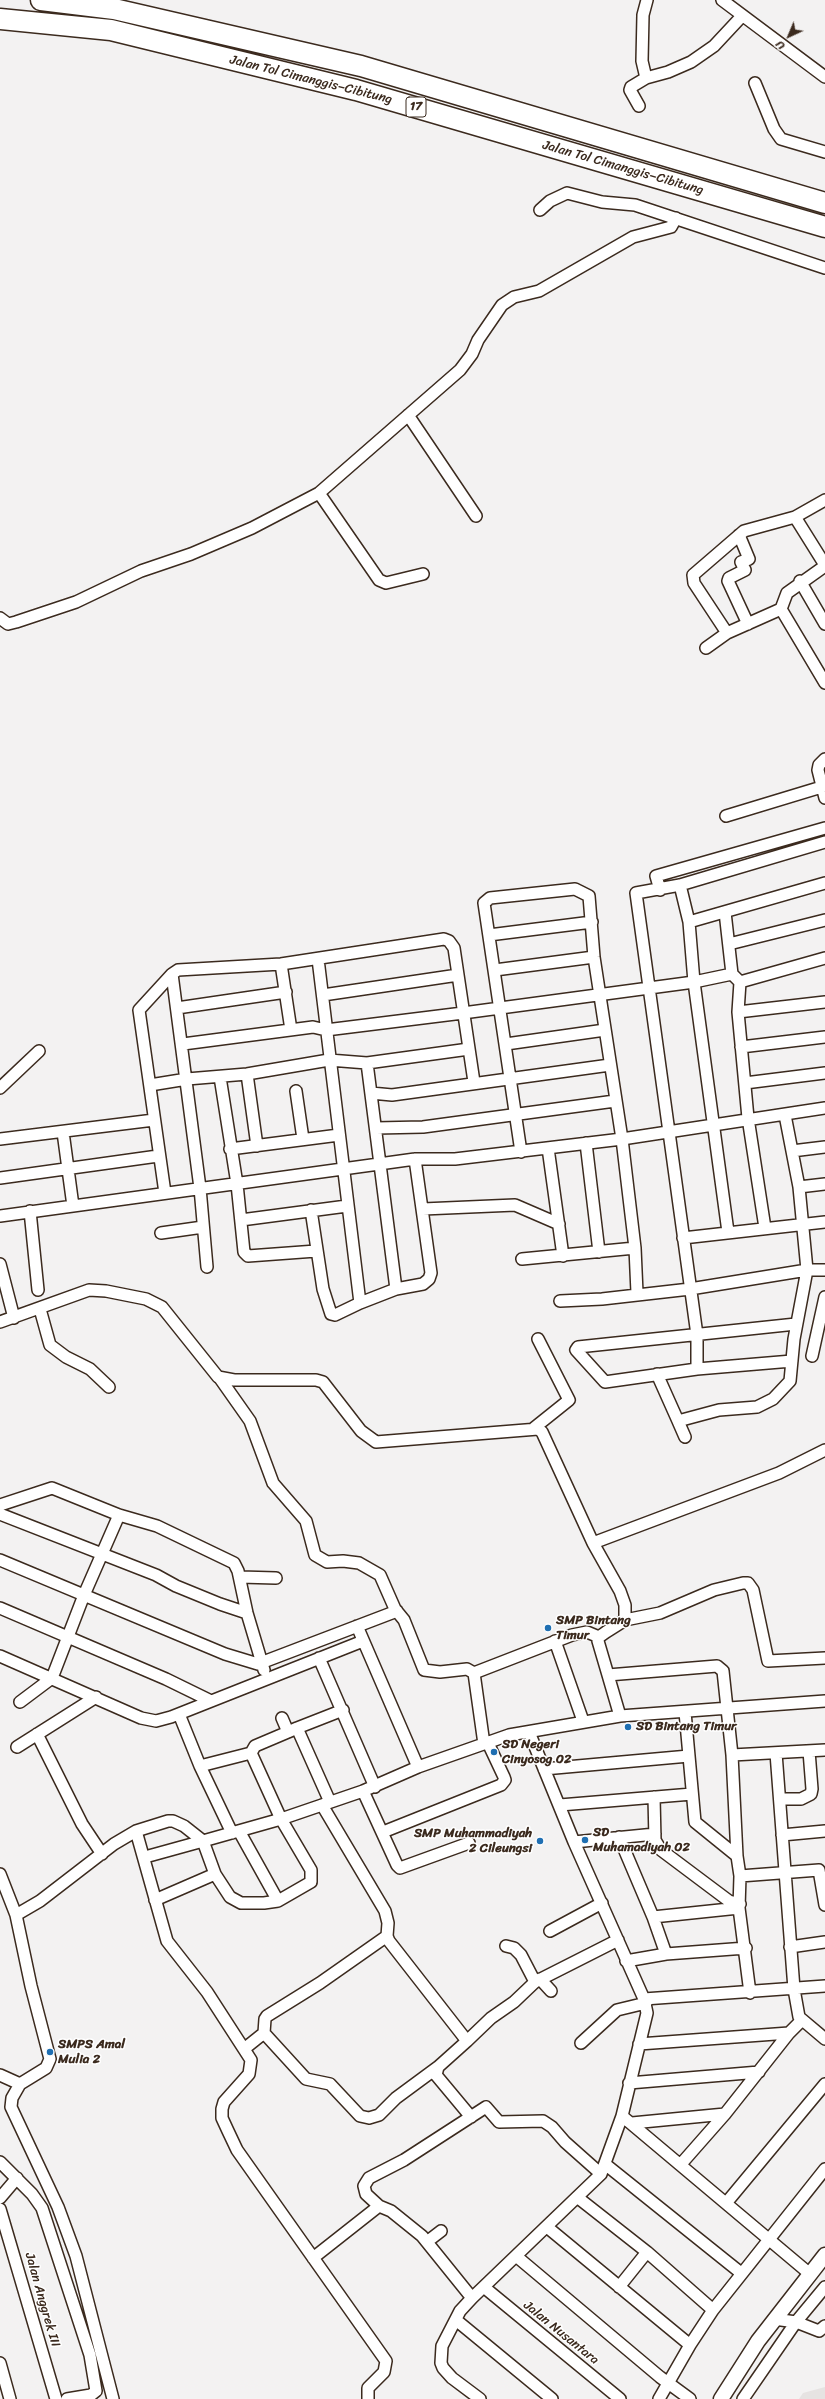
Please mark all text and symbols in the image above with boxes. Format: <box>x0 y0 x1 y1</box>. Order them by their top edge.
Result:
north arrow <box>769 16 809 56</box>
text: U <box>771 36 790 54</box>
street label: Jalan Tol Cimanggis–Cibitung <box>228 52 394 108</box>
road number: 17 <box>406 97 426 117</box>
street label: Jalan Tol Cimanggis–Cibitung <box>541 138 705 198</box>
place label: SMP Bintang Timur <box>556 1613 631 1644</box>
marker: SMP Bintang Timur <box>543 1623 553 1633</box>
place label: SD Bintang Timur <box>636 1719 736 1735</box>
marker: SD Bintang Timur <box>623 1722 633 1732</box>
place label: SD Negeri Cinyosog 02 <box>502 1737 571 1768</box>
marker: SD Negeri Cinyosog 02 <box>489 1747 499 1757</box>
place label: SD Muhamadiyah 02 <box>593 1825 690 1856</box>
place label: SMP Muhammadiyah 2 Cileungsi <box>414 1826 532 1857</box>
marker: SD Muhamadiyah 02 <box>580 1835 590 1845</box>
marker: SMP Muhammadiyah 2 Cileungsi <box>535 1836 545 1846</box>
place label: SMPS Amal Mulia 2 <box>58 2037 125 2068</box>
marker: SMPS Amal Mulia 2 <box>45 2047 55 2057</box>
street label: Jalan Anggrek III <box>21 2251 63 2349</box>
street label: Jalan Nusantara <box>520 2298 602 2368</box>

